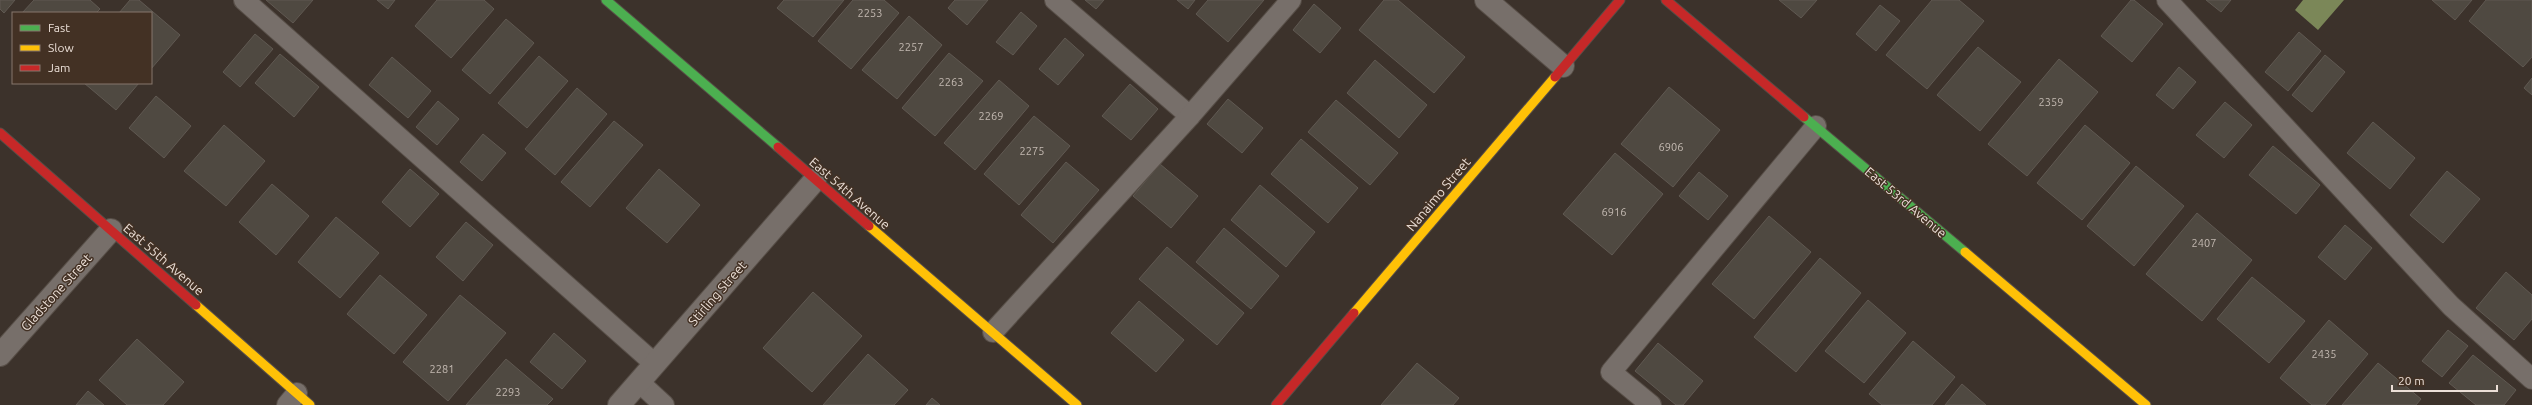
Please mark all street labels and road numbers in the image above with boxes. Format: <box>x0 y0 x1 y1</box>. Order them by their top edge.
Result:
street label: East 54th Avenue <box>807 154 893 232</box>
street label: Nanaimo Street <box>1403 155 1473 233</box>
street label: East 53rd Avenue <box>1863 164 1949 240</box>
street label: East 55th Avenue <box>121 220 207 298</box>
street label: Gladstone Street <box>18 251 94 333</box>
street label: Stirling Street <box>685 258 749 328</box>

